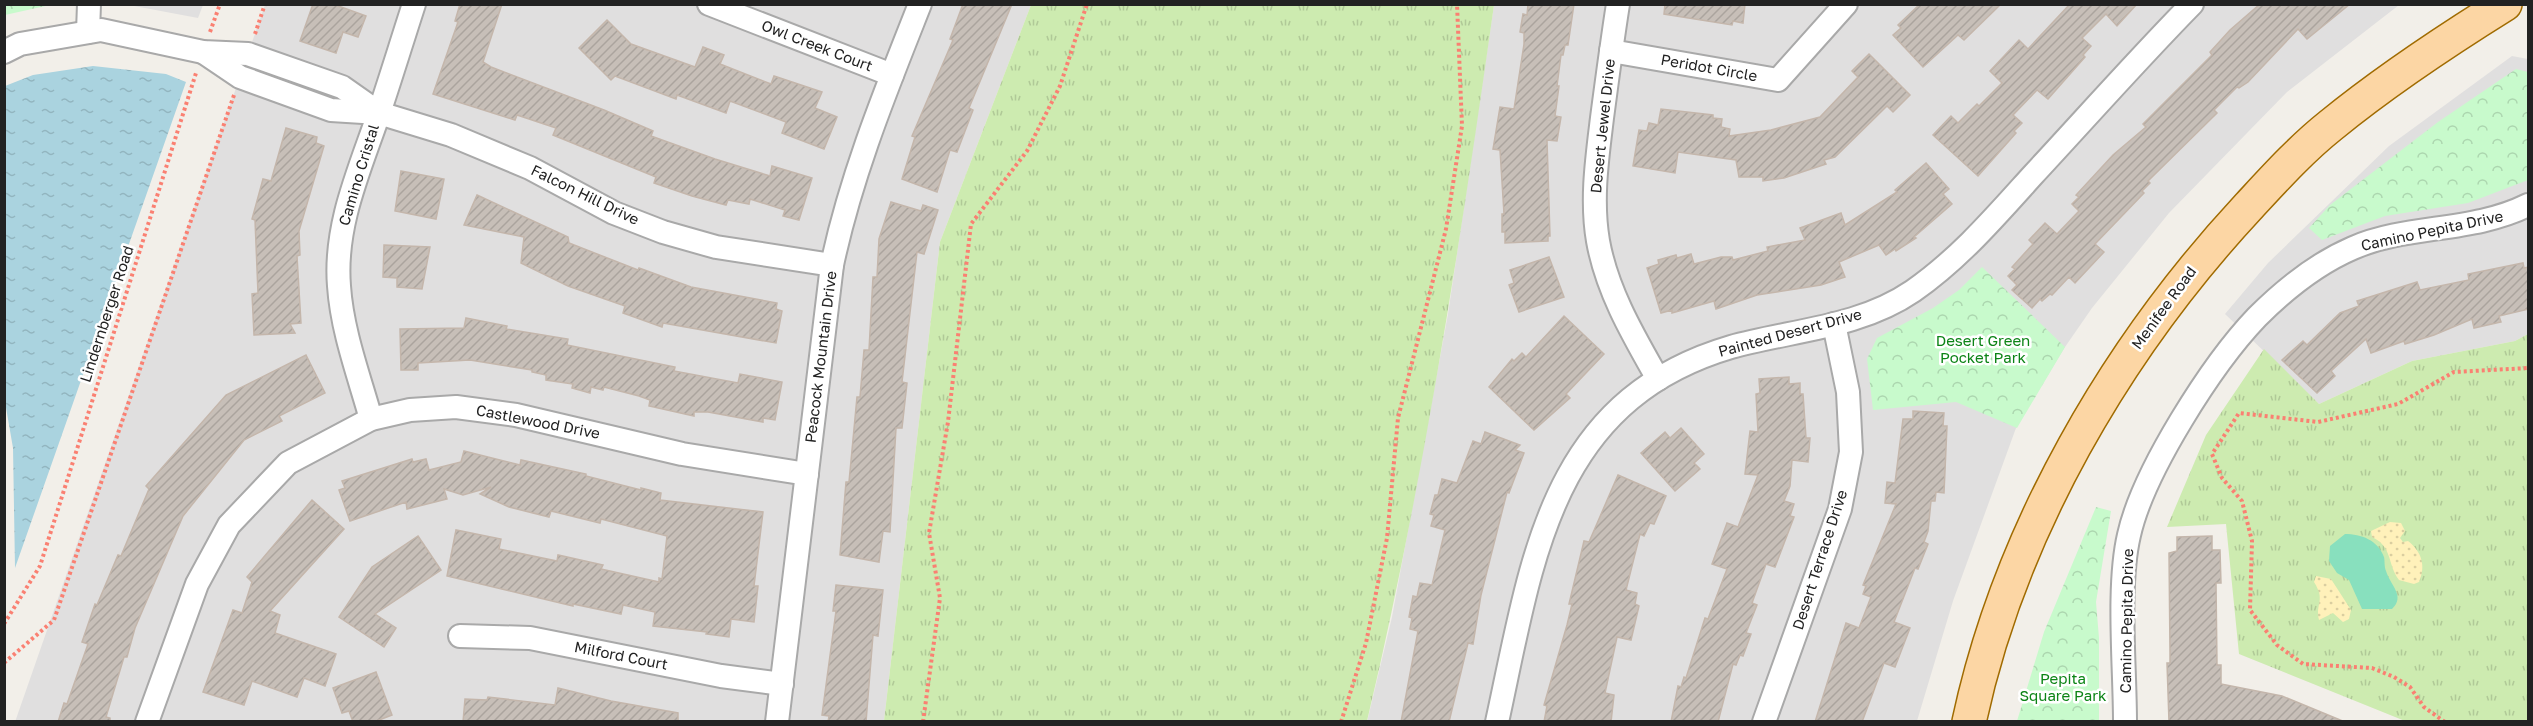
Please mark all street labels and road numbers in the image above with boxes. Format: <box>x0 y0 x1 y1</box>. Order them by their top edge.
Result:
street label: Owl Creek Court <box>759 16 876 75</box>
street label: Peridot Circle <box>1660 50 1759 84</box>
street label: Desert Jewel Drive <box>1586 58 1618 194</box>
street label: Camino Cristal <box>334 122 382 228</box>
street label: Falcon Hill Drive <box>529 160 643 228</box>
street label: Camino Pepita Drive <box>2359 206 2505 254</box>
street label: Lindernberger Road <box>75 243 137 384</box>
street label: Menifee Road <box>2127 262 2199 352</box>
street label: Peacock Mountain Drive <box>801 270 840 444</box>
street label: Painted Desert Drive <box>1716 304 1864 360</box>
street label: Castlewood Drive <box>475 400 602 442</box>
street label: Desert Terrace Drive <box>1788 487 1850 632</box>
street label: Camino Pepita Drive <box>2116 548 2136 694</box>
street label: Milford Court <box>573 637 669 673</box>

